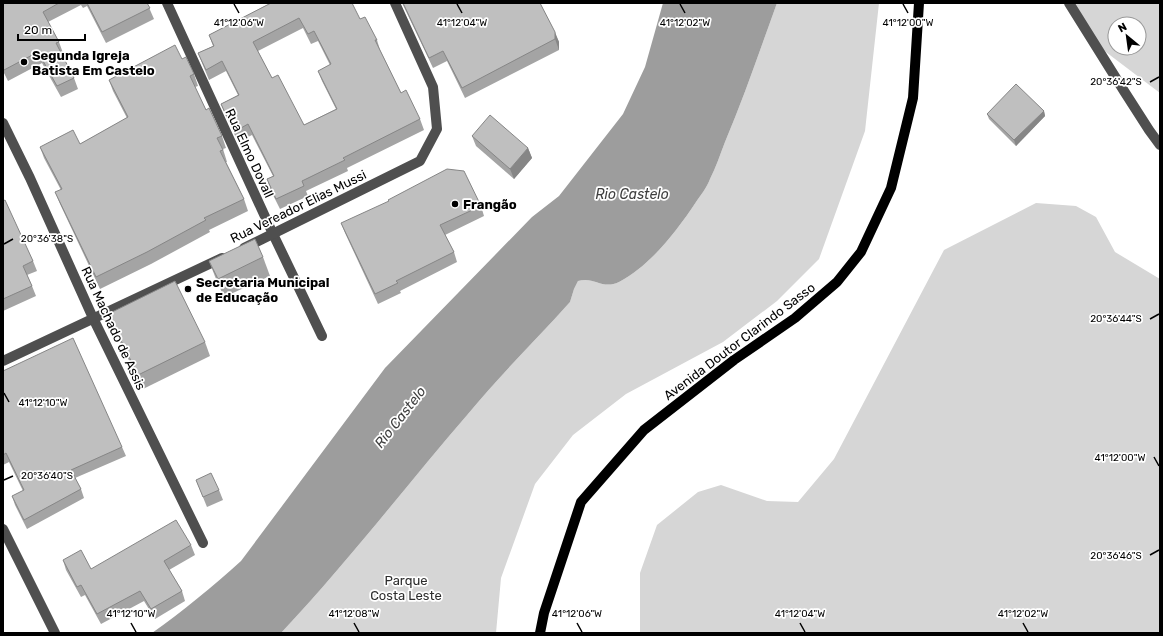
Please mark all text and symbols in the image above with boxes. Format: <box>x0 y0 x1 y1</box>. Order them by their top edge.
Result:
scale bar <box>18 16 85 42</box>
north arrow <box>1107 16 1147 56</box>
text: 41°12'06"W <box>214 17 264 29</box>
text: 41°12'04"W <box>437 17 487 29</box>
text: 41°12'02"W <box>660 17 710 29</box>
text: 41°12'00"W <box>883 17 933 29</box>
text: N <box>1116 20 1129 35</box>
text: 20 m <box>24 23 52 37</box>
place label: Segunda Igreja Batista Em Castelo <box>32 48 155 78</box>
marker: Segunda Igreja Batista Em Castelo <box>19 57 29 67</box>
text: 20°36'42"S <box>1090 76 1142 88</box>
street label: Rua Elmo Dovall <box>222 106 277 200</box>
street label: Rua Vereador Elias Mussi <box>228 167 369 246</box>
water label: Rio Castelo <box>595 186 669 203</box>
place label: Frangão <box>463 197 517 212</box>
marker: Frangão <box>450 199 460 209</box>
text: 20°36'38"S <box>21 233 73 245</box>
street label: Rua Machado de Assis <box>78 264 149 393</box>
place label: Secretaria Municipal de Educação <box>196 275 330 305</box>
street label: Avenida Doutor Clarindo Sasso <box>661 280 818 403</box>
marker: Secretaria Municipal de Educação <box>183 284 193 294</box>
text: 20°36'44"S <box>1090 313 1142 325</box>
water label: Rio Castelo <box>371 383 430 451</box>
text: 41°12'10"W <box>19 397 67 409</box>
text: 41°12'00"W <box>1095 452 1145 464</box>
text: 20°36'40"S <box>21 470 73 482</box>
text: 20°36'46"S <box>1090 550 1142 562</box>
park label: Parque Costa Leste <box>370 573 442 603</box>
text: 41°12'10"W <box>107 608 155 620</box>
text: 41°12'08"W <box>329 608 379 620</box>
text: 41°12'06"W <box>552 608 602 620</box>
text: 41°12'04"W <box>775 608 825 620</box>
text: 41°12'02"W <box>998 608 1048 620</box>

